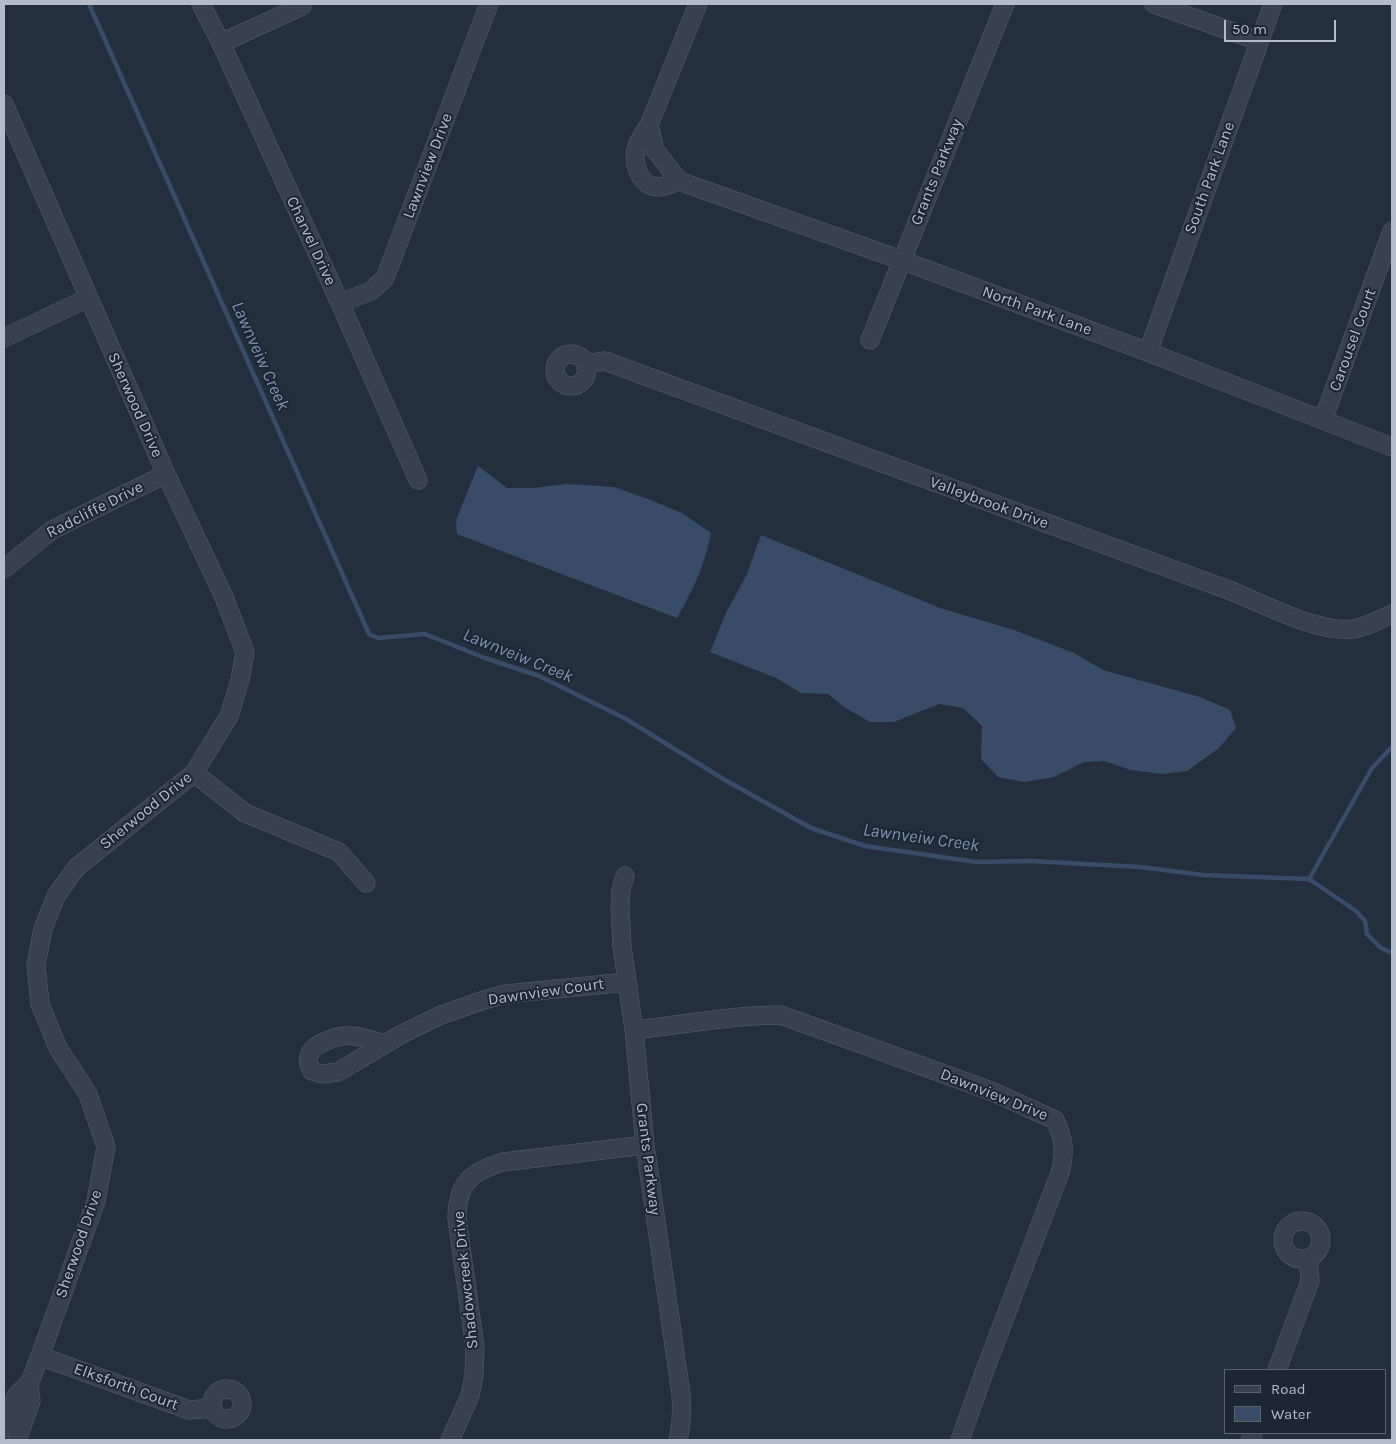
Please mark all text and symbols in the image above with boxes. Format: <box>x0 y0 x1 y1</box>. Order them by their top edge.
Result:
scale bar <box>1226 10 1338 42</box>
text: 50 m <box>1232 20 1267 38</box>
street label: Lawnview Drive <box>399 111 457 221</box>
street label: Grants Parkway <box>907 116 967 228</box>
street label: South Park Lane <box>1181 119 1239 237</box>
street label: Charvel Drive <box>282 193 340 289</box>
street label: North Park Lane <box>980 282 1094 340</box>
street label: Carousel Court <box>1326 286 1380 394</box>
water label: Lawnveiw Creek <box>226 298 294 414</box>
street label: Sherwood Drive <box>103 349 167 461</box>
street label: Valleybrook Drive <box>927 473 1051 533</box>
street label: Radcliffe Drive <box>43 477 147 543</box>
water label: Lawnveiw Creek <box>460 624 576 688</box>
street label: Sherwood Drive <box>96 768 196 854</box>
water label: Lawnveiw Creek <box>862 819 980 857</box>
street label: Dawnview Court <box>487 974 605 1010</box>
street label: Dawnview Drive <box>937 1065 1051 1125</box>
street label: Grants Parkway <box>632 1102 664 1216</box>
street label: Sherwood Drive <box>52 1187 106 1301</box>
street label: Shadowcreek Drive <box>449 1210 483 1350</box>
street label: Elksforth Court <box>71 1359 181 1415</box>
legend <box>1224 1369 1386 1434</box>
text: Road <box>1271 1380 1306 1398</box>
text: Water <box>1271 1405 1311 1423</box>

